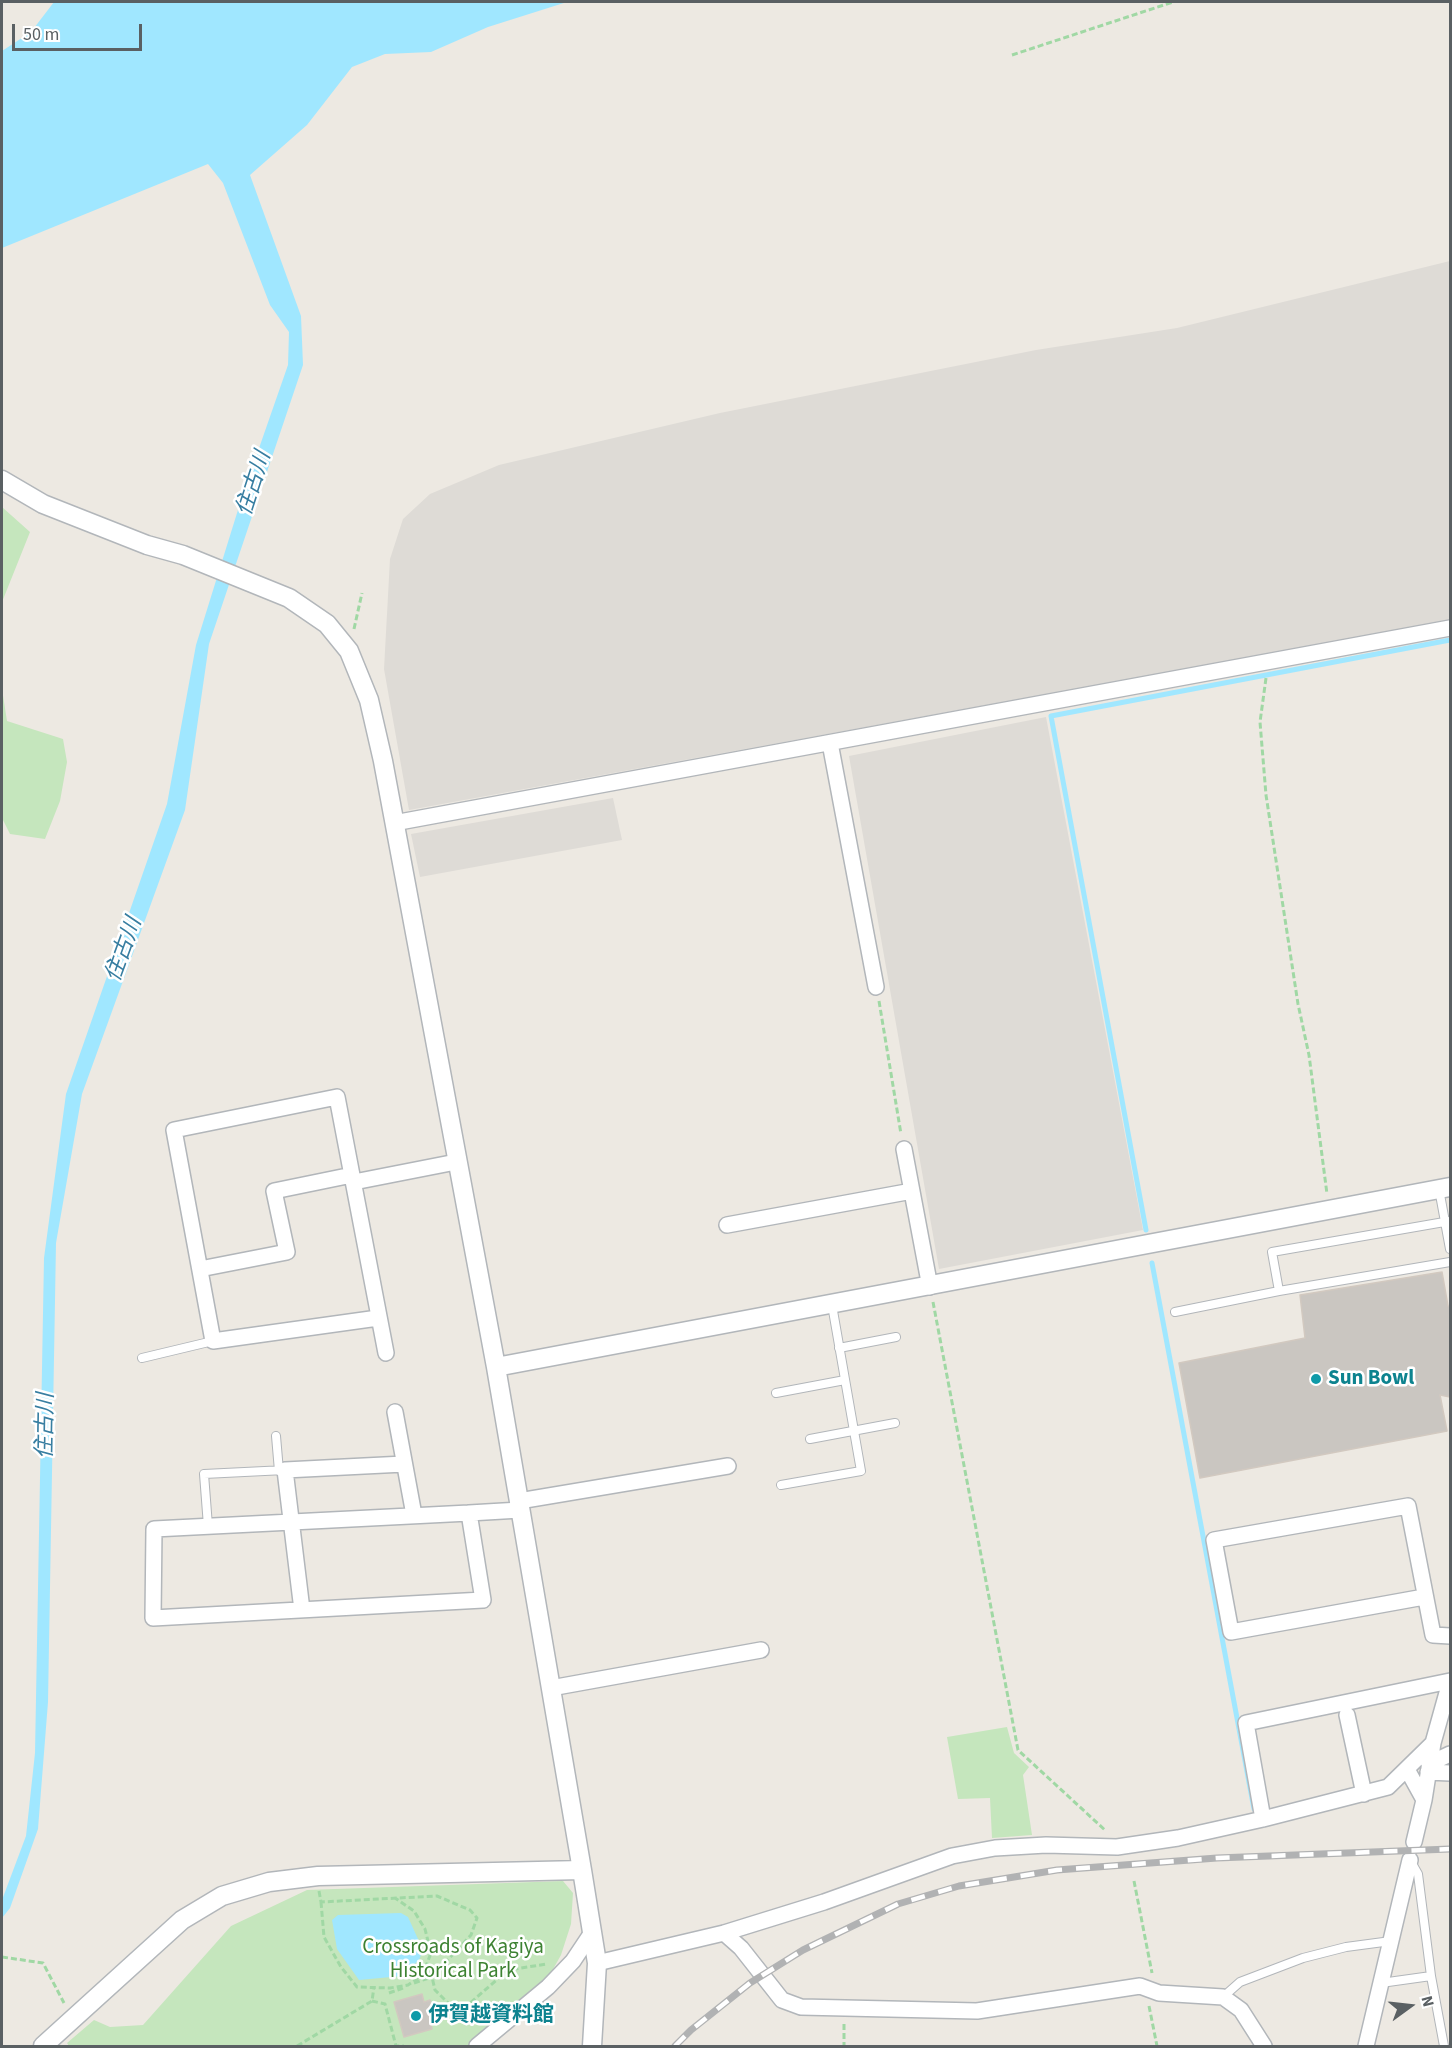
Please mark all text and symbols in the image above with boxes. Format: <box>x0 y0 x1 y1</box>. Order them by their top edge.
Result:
scale bar <box>15 12 146 50</box>
text: 50 m <box>23 22 59 47</box>
water label: 住古川 <box>232 449 278 519</box>
water label: 住古川 <box>101 914 149 986</box>
place label: Sun Bowl <box>1328 1366 1414 1392</box>
marker: Sun Bowl <box>1309 1372 1323 1386</box>
water label: 住古川 <box>33 1393 61 1459</box>
park label: Crossroads of Kagiya Historical Park <box>362 1935 544 1985</box>
north arrow <box>1380 1976 1440 2036</box>
text: N <box>1415 1993 1439 2009</box>
place label: 伊賀越資料館 <box>428 2003 554 2029</box>
marker: 伊賀越資料館 <box>409 2009 423 2023</box>

